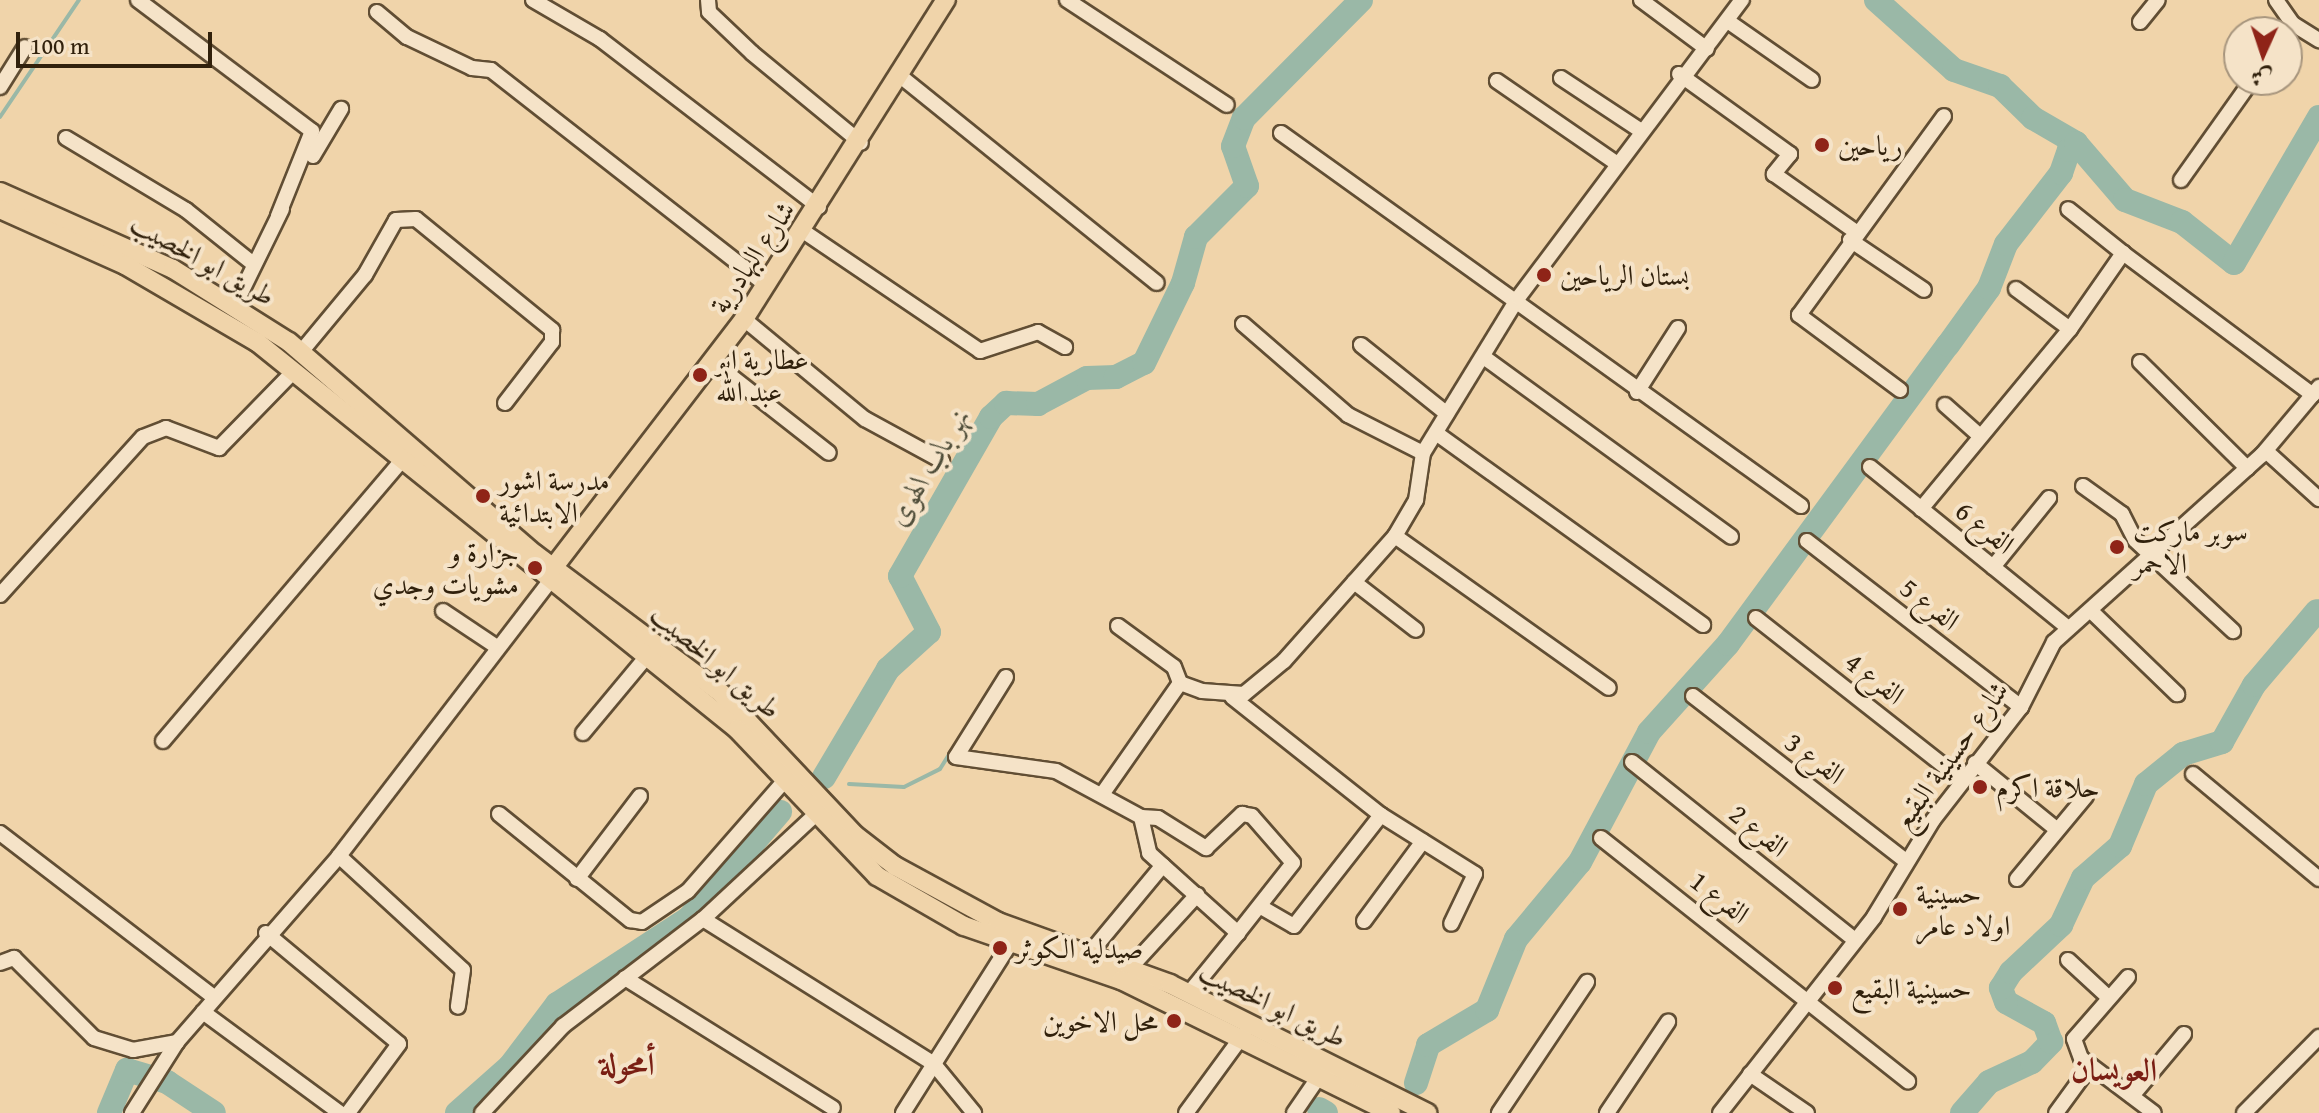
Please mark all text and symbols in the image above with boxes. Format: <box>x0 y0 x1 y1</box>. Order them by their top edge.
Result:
scale bar <box>20 16 216 66</box>
north arrow <box>2223 16 2303 96</box>
text: 100 m <box>30 28 90 63</box>
text: ش <box>2250 61 2274 95</box>
place label: رياحين <box>1838 128 1903 162</box>
marker: رياحين <box>1813 136 1831 154</box>
street label: شارع البهادرية <box>702 195 802 319</box>
street label: طريق ابو الخصيب <box>125 205 281 313</box>
place label: بستان الرياحين <box>1560 258 1689 292</box>
marker: بستان الرياحين <box>1535 266 1553 284</box>
place label: عطارية ابو عبد الله <box>716 342 809 408</box>
marker: عطارية ابو عبد الله <box>691 366 709 384</box>
water label: نهر باب الهوى <box>878 400 978 532</box>
place label: مدرسة اشور الابتدائية <box>499 463 610 529</box>
marker: مدرسة اشور الابتدائية <box>474 487 492 505</box>
street label: الفرع 6 <box>1949 493 2021 561</box>
place label: سوبر ماركت الاحمر <box>2133 514 2248 580</box>
place label: جزارة و مشويات وجدي <box>373 535 519 601</box>
marker: سوبر ماركت الاحمر <box>2108 538 2126 556</box>
marker: جزارة و مشويات وجدي <box>526 559 544 577</box>
street label: الفرع 5 <box>1894 570 1966 638</box>
street label: طريق ابو الخصيب <box>644 597 788 725</box>
street label: الفرع 4 <box>1839 644 1911 712</box>
street label: شارع حسينية البقيع <box>1885 674 2015 836</box>
street label: الفرع 3 <box>1779 725 1851 791</box>
place label: حلاقة اكرم <box>1996 770 2100 804</box>
marker: حلاقة اكرم <box>1971 778 1989 796</box>
street label: الفرع 2 <box>1723 796 1795 864</box>
street label: الفرع 1 <box>1684 863 1756 931</box>
place label: حسينية اولاد عامر <box>1916 876 2010 942</box>
marker: حسينية اولاد عامر <box>1891 900 1909 918</box>
place label: صيدلية الكوثر <box>1016 931 1143 965</box>
marker: صيدلية الكوثر <box>991 939 1009 957</box>
street label: طريق ابو الخصيب <box>1194 954 1352 1054</box>
place label: حسينية البقيع <box>1851 971 1972 1005</box>
marker: حسينية البقيع <box>1826 979 1844 997</box>
place label: محل الاخوين <box>1043 1004 1158 1038</box>
marker: محل الاخوين <box>1165 1012 1183 1030</box>
district label: أمحولة <box>599 1045 655 1083</box>
district label: العويسان <box>2071 1051 2157 1089</box>

